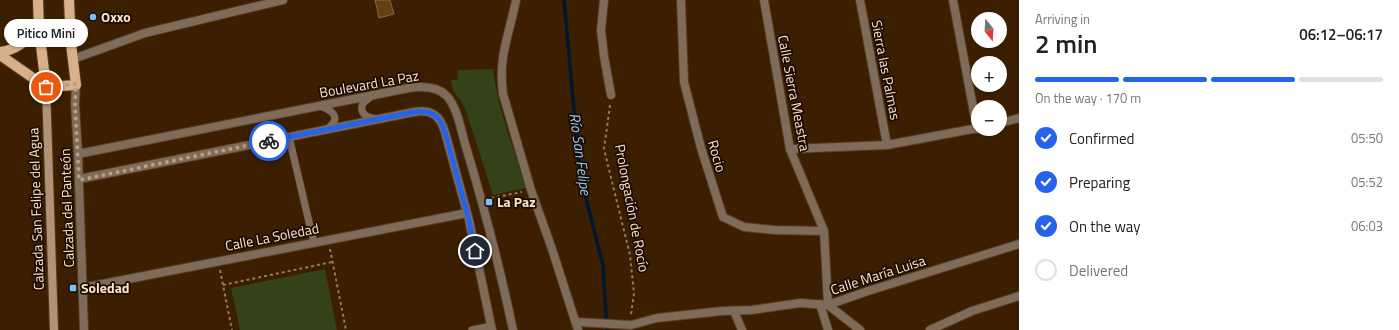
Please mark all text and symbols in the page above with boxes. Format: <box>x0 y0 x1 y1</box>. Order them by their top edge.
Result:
place label: Oxxo <box>101 6 131 27</box>
text: Arriving in <box>1035 9 1090 29</box>
marker: Oxxo <box>88 12 98 22</box>
north arrow <box>971 12 1007 48</box>
map controls <box>971 12 1007 136</box>
street label: Sierra las Palmas <box>867 18 906 122</box>
callout: Pitico Mini <box>4 19 88 47</box>
text: Pitico Mini <box>17 23 75 43</box>
text: 06:12–06:17 <box>1299 23 1383 46</box>
text: 2 min <box>1035 24 1098 63</box>
street label: Calle Sierra Meastra <box>773 33 816 153</box>
button: + <box>971 56 1007 92</box>
street label: Boulevard La Paz <box>317 64 420 103</box>
pin <box>29 70 63 104</box>
icon: bag <box>35 76 57 98</box>
text: On the way · 170 m <box>1035 88 1141 108</box>
button: − <box>971 100 1007 136</box>
water label: Río San Felipe <box>563 111 598 198</box>
courier <box>249 121 289 161</box>
street label: Calzada San Felipe del Agua <box>22 127 49 291</box>
icon: check <box>1035 127 1057 149</box>
text: Confirmed <box>1069 127 1134 150</box>
text: 05:50 <box>1351 128 1383 148</box>
icon: bike <box>258 130 280 152</box>
street label: Rocio <box>703 137 732 174</box>
street label: Prolongación de Rocío <box>610 142 655 274</box>
street label: Calzada del Panteón <box>54 148 79 268</box>
icon: check <box>1035 171 1057 193</box>
text: Preparing <box>1069 171 1130 194</box>
text: 05:52 <box>1351 172 1383 192</box>
place label: La Paz <box>497 191 536 212</box>
marker: La Paz <box>484 197 494 207</box>
icon: check <box>1035 215 1057 237</box>
text: On the way <box>1069 215 1141 238</box>
text: 06:03 <box>1351 216 1383 236</box>
street label: Calle La Soledad <box>223 217 321 256</box>
pin <box>458 234 492 268</box>
icon: home <box>464 240 486 262</box>
street label: Calle María Luisa <box>828 249 928 300</box>
text: Delivered <box>1069 259 1128 282</box>
place label: Soledad <box>81 277 130 298</box>
marker: Soledad <box>68 283 78 293</box>

